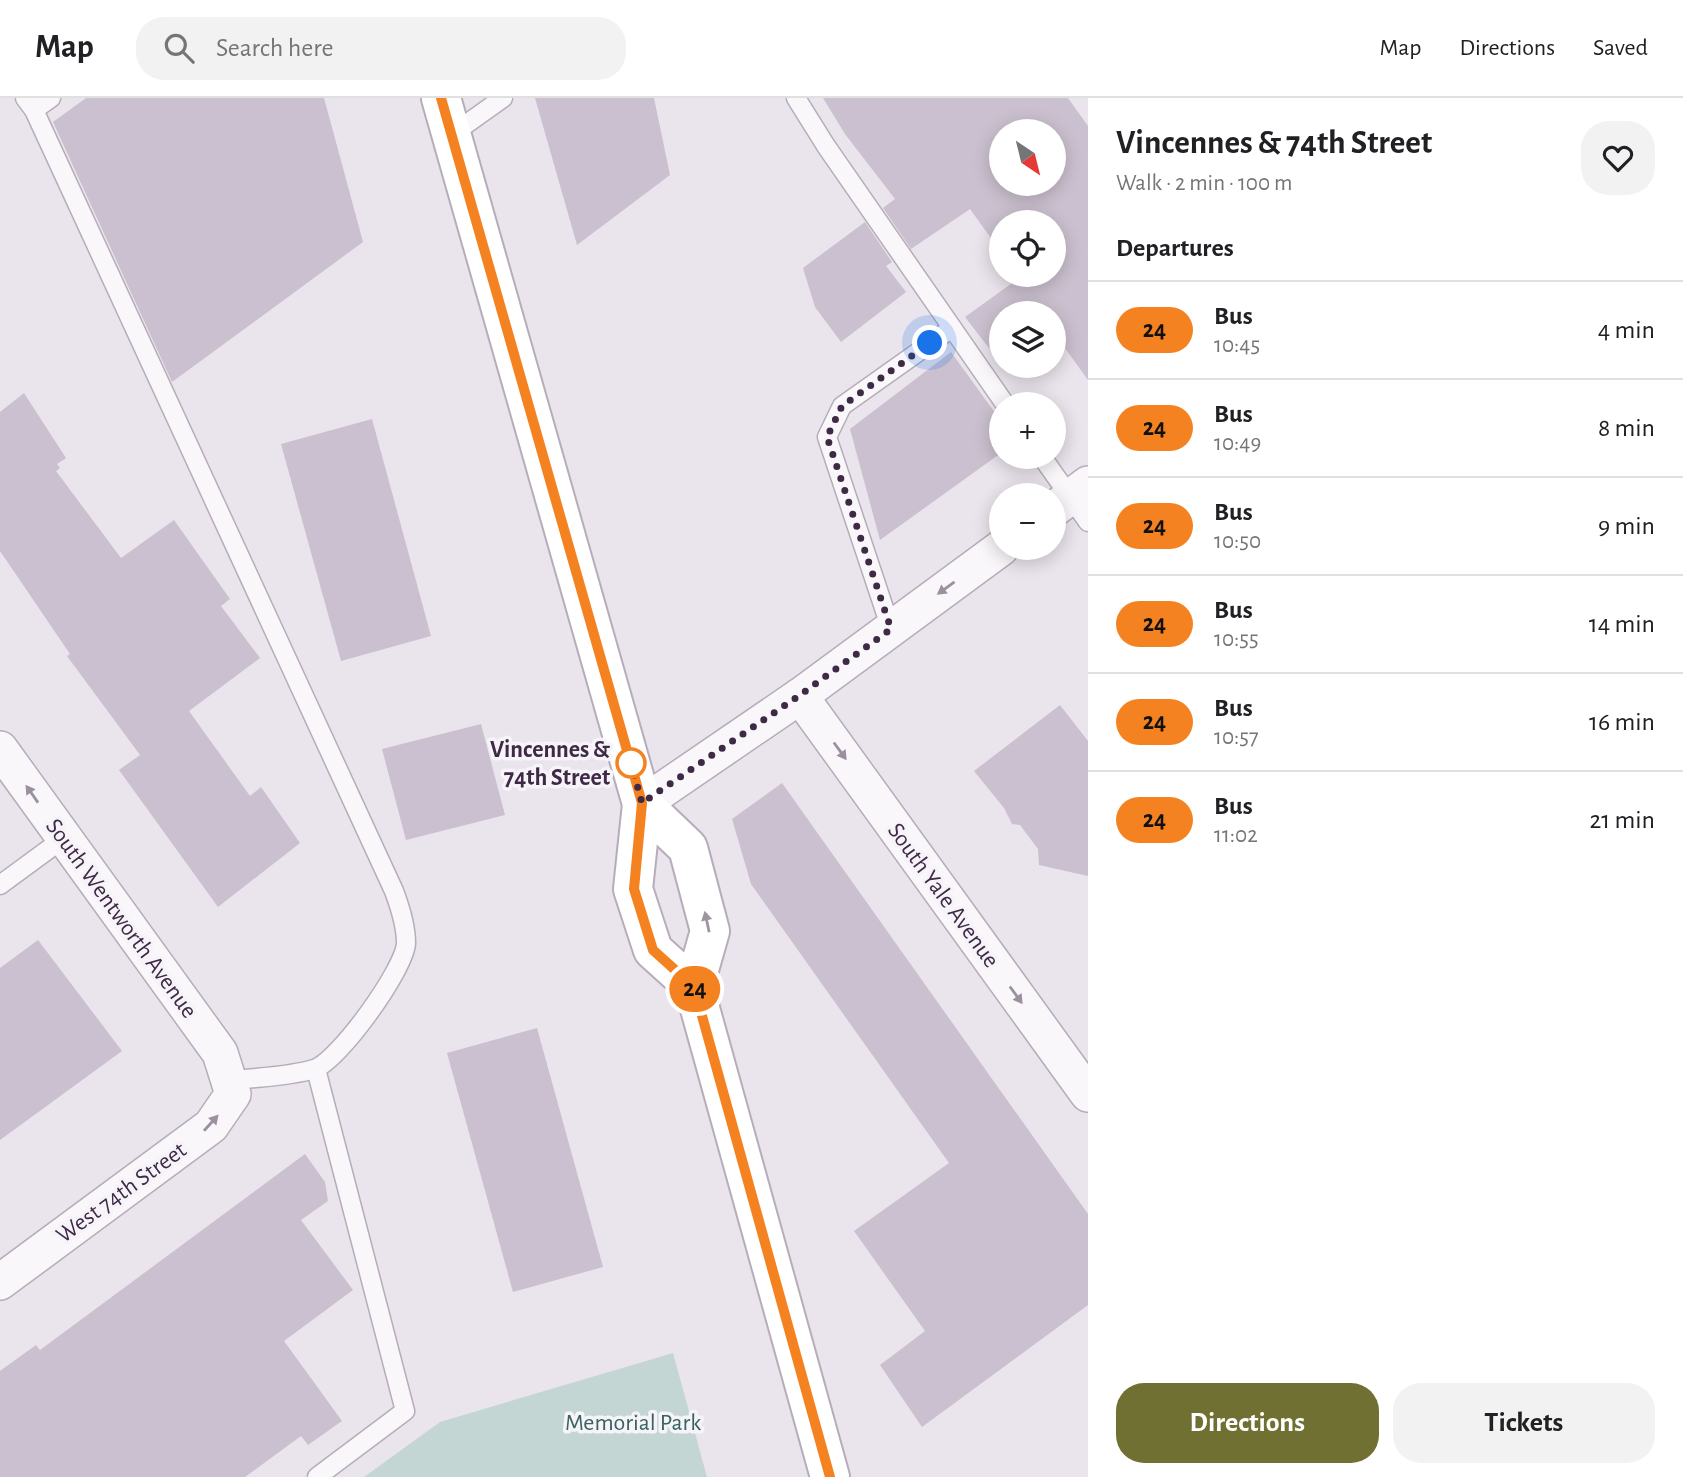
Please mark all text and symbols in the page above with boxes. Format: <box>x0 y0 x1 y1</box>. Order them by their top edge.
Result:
search box <box>136 17 626 80</box>
icon: search <box>160 29 198 67</box>
text: Map <box>35 31 94 64</box>
text: Search here <box>216 35 334 61</box>
text: Map <box>1379 36 1421 60</box>
text: Directions <box>1459 36 1555 60</box>
text: Saved <box>1593 36 1648 60</box>
north arrow <box>989 119 1066 196</box>
map controls <box>989 119 1066 560</box>
button: heart <box>1581 121 1655 195</box>
text: Vincennes & 74th Street <box>1116 127 1432 160</box>
text: Walk · 2 min · 100 m <box>1116 172 1292 195</box>
button: locate <box>989 210 1066 287</box>
text: Departures <box>1116 235 1234 261</box>
button: layers <box>989 301 1066 378</box>
text: Bus <box>1214 303 1253 329</box>
text: 4 min <box>1598 317 1655 343</box>
text: 24 <box>1143 318 1166 342</box>
your location <box>912 325 947 360</box>
text: 10:45 <box>1214 334 1260 357</box>
button: + <box>989 392 1066 469</box>
text: Bus <box>1214 401 1253 427</box>
text: 8 min <box>1598 415 1655 441</box>
text: 24 <box>1143 416 1166 440</box>
text: 10:49 <box>1214 432 1261 455</box>
button: − <box>989 483 1066 560</box>
text: Bus <box>1214 499 1253 525</box>
text: 9 min <box>1598 513 1655 539</box>
text: 24 <box>1143 514 1166 538</box>
text: 10:50 <box>1214 530 1261 553</box>
one-way arrow <box>937 581 955 595</box>
text: Bus <box>1214 597 1253 623</box>
text: 14 min <box>1589 611 1655 637</box>
text: 24 <box>1143 612 1166 636</box>
text: 10:55 <box>1214 628 1259 651</box>
text: Bus <box>1214 695 1253 721</box>
text: 16 min <box>1589 709 1655 735</box>
text: 24 <box>1143 710 1166 734</box>
text: 10:57 <box>1214 726 1259 749</box>
place label: Vincennes & 74th Street <box>490 738 610 790</box>
one-way arrow <box>833 742 847 760</box>
marker: Vincennes & 74th Street <box>616 748 646 778</box>
one-way arrow <box>26 785 40 803</box>
text: Bus <box>1214 793 1253 819</box>
text: 21 min <box>1589 807 1655 833</box>
text: 24 <box>1143 808 1166 832</box>
street label: South Wentworth Avenue <box>41 815 201 1023</box>
street label: South Yale Avenue <box>883 819 1003 972</box>
text: 11:02 <box>1214 824 1258 847</box>
one-way arrow <box>701 910 712 932</box>
line badge: 24 <box>664 966 726 1012</box>
text: 24 <box>683 977 707 1001</box>
one-way arrow <box>1009 986 1023 1004</box>
one-way arrow <box>203 1114 219 1132</box>
street label: West 74th Street <box>52 1138 191 1248</box>
button: Directions <box>1116 1383 1379 1463</box>
button: Tickets <box>1393 1383 1655 1463</box>
park label: Memorial Park <box>565 1411 701 1435</box>

